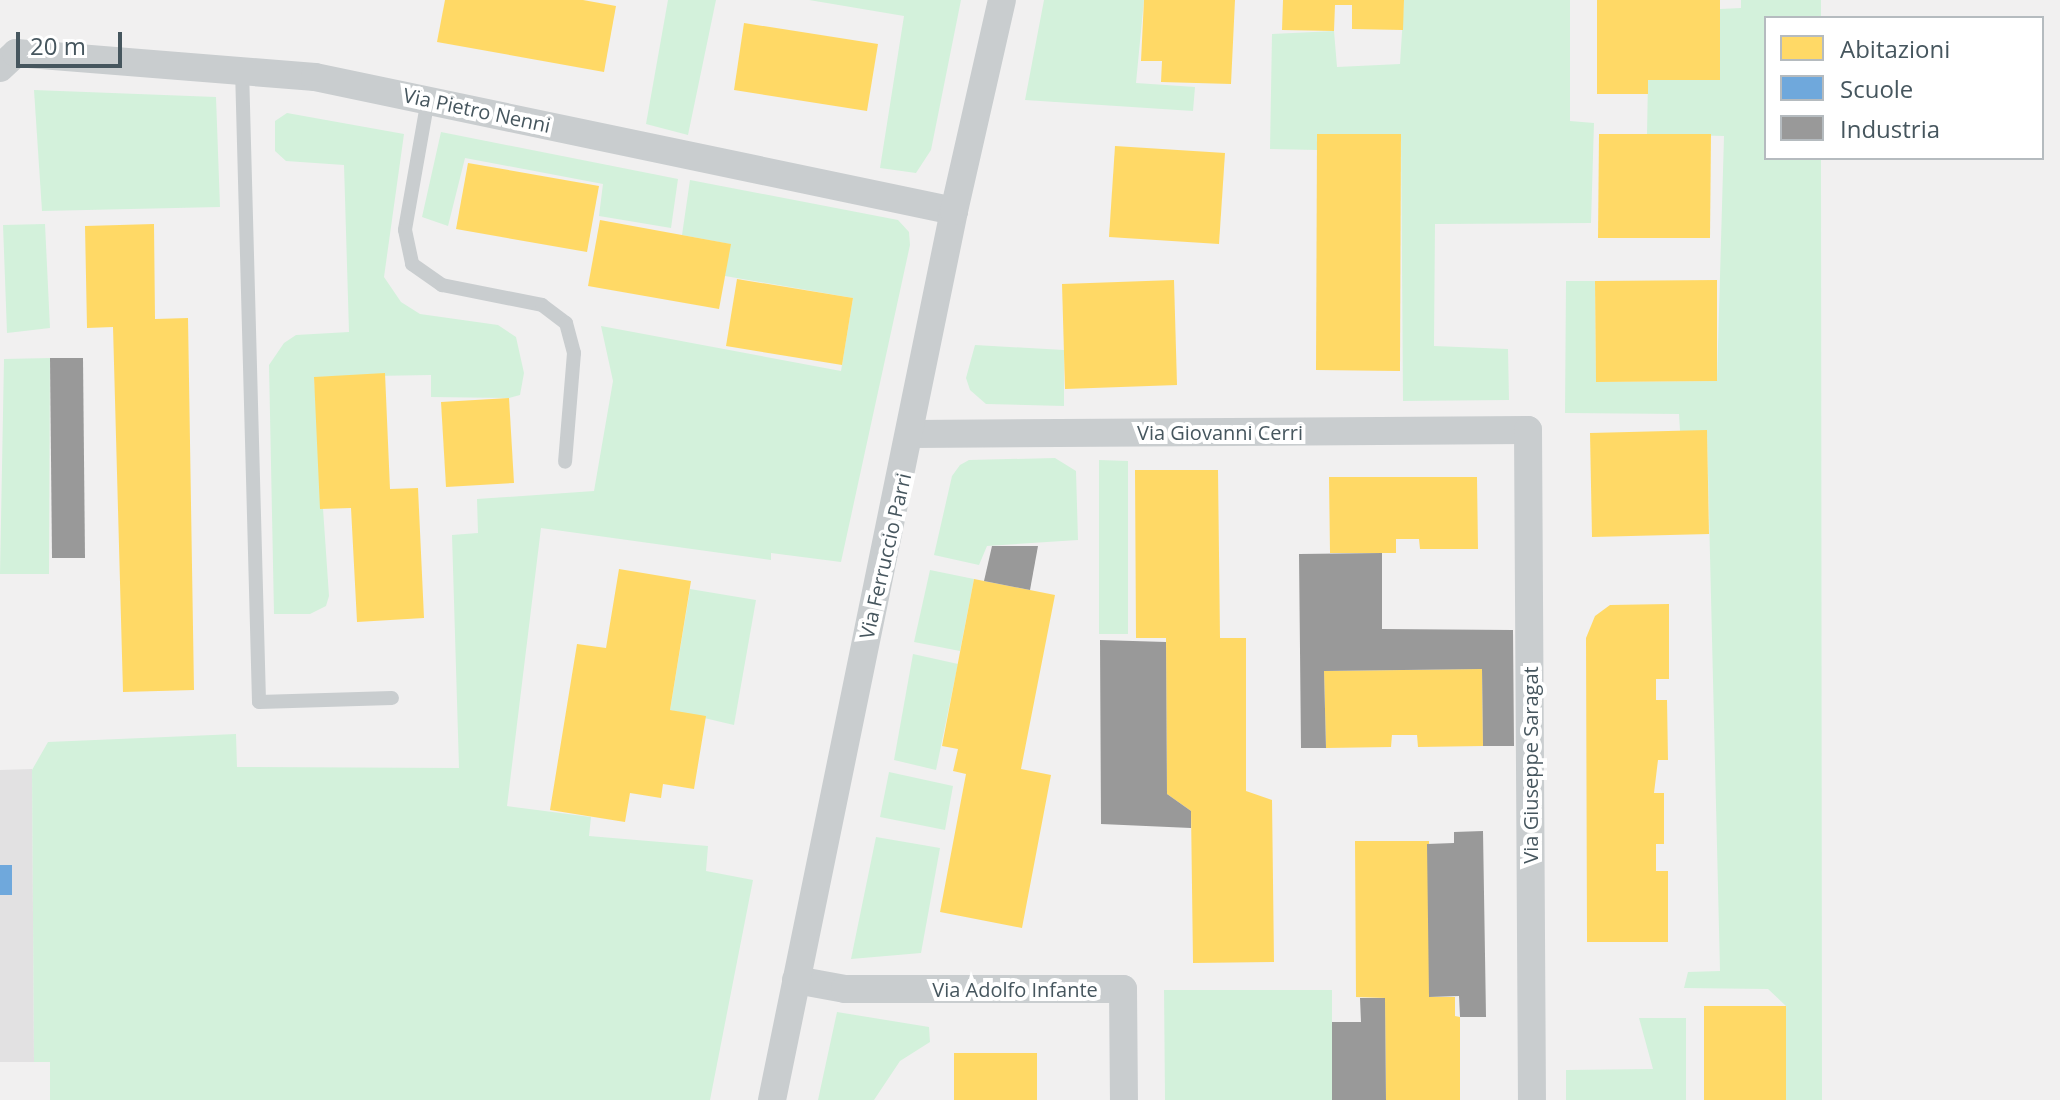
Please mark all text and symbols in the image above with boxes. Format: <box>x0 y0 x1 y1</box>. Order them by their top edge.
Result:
scale bar <box>20 16 126 66</box>
legend <box>1764 16 2044 160</box>
text: 20 m <box>30 29 86 62</box>
text: Abitazioni <box>1840 32 1950 65</box>
text: Scuole <box>1840 72 1913 105</box>
street label: Via Pietro Nenni <box>401 83 553 137</box>
text: Industria <box>1840 112 1940 145</box>
street label: Via Giovanni Cerri <box>1137 420 1303 444</box>
street label: Via Ferruccio Parri <box>854 471 916 641</box>
street label: Via Giuseppe Saragat <box>1518 666 1542 864</box>
street label: Via Adolfo Infante <box>932 977 1098 1001</box>

